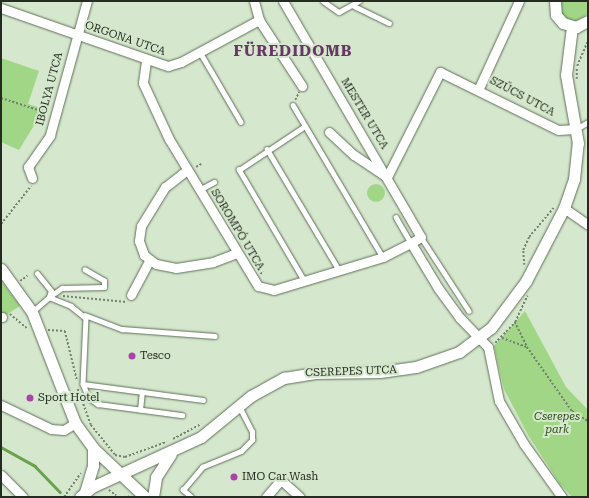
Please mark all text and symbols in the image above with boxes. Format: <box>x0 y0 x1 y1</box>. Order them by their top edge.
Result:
street label: ORGONA UTCA <box>83 19 167 59</box>
district label: FÜREDIDOMB <box>233 43 353 61</box>
street label: IBOLYA UTCA <box>34 51 66 127</box>
street label: SZŰCS UTCA <box>487 74 557 120</box>
street label: MESTER UTCA <box>338 76 390 152</box>
street label: SOROMPÓ UTCA <box>207 187 267 273</box>
place label: Tesco <box>140 349 171 363</box>
marker: Tesco <box>127 351 137 361</box>
street label: CSEREPES UTCA <box>305 364 397 380</box>
place label: Sport Hotel <box>38 391 100 405</box>
marker: Sport Hotel <box>25 393 35 403</box>
park label: Cserepes park <box>534 411 580 437</box>
place label: IMO Car Wash <box>242 470 318 484</box>
marker: IMO Car Wash <box>229 472 239 482</box>

